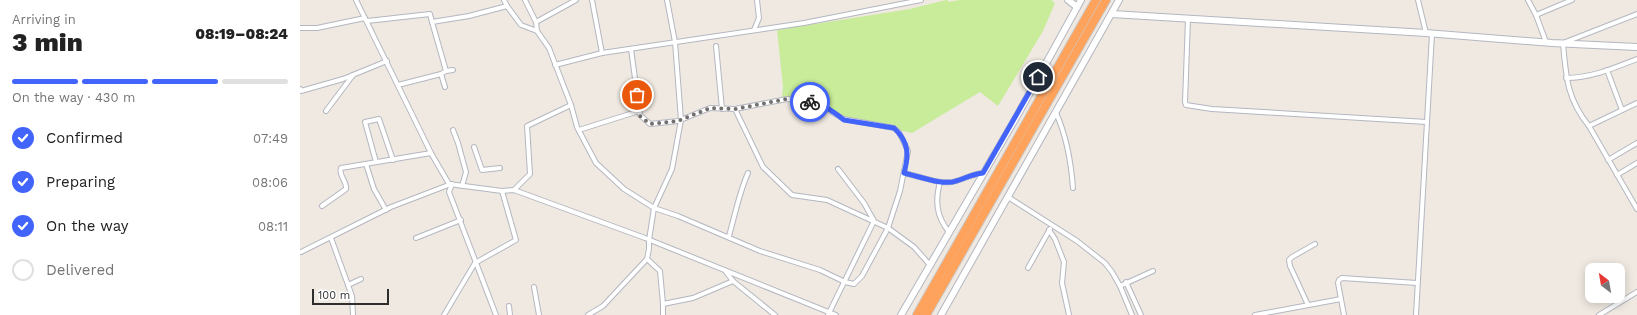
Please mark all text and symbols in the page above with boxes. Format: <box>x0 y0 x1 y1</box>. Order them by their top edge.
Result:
text: Arriving in <box>12 12 76 27</box>
text: 08:19–08:24 <box>195 25 288 43</box>
text: 3 min <box>12 27 83 57</box>
pin <box>1021 60 1055 94</box>
icon: home <box>1027 66 1049 88</box>
pin <box>620 78 654 112</box>
courier <box>790 82 830 122</box>
icon: bag <box>626 84 648 106</box>
text: On the way · 430 m <box>12 90 135 105</box>
icon: bike <box>799 91 821 113</box>
icon: check <box>12 127 34 149</box>
text: Confirmed <box>46 129 123 147</box>
text: 07:49 <box>253 131 288 146</box>
icon: check <box>12 171 34 193</box>
text: Preparing <box>46 173 115 191</box>
text: 08:06 <box>252 175 288 190</box>
icon: check <box>12 215 34 237</box>
text: On the way <box>46 217 128 235</box>
text: 08:11 <box>258 219 288 234</box>
text: Delivered <box>46 261 114 279</box>
north arrow <box>1585 263 1625 303</box>
map controls <box>1585 263 1625 303</box>
scale bar <box>312 287 389 306</box>
text: 100 m <box>318 289 350 302</box>

